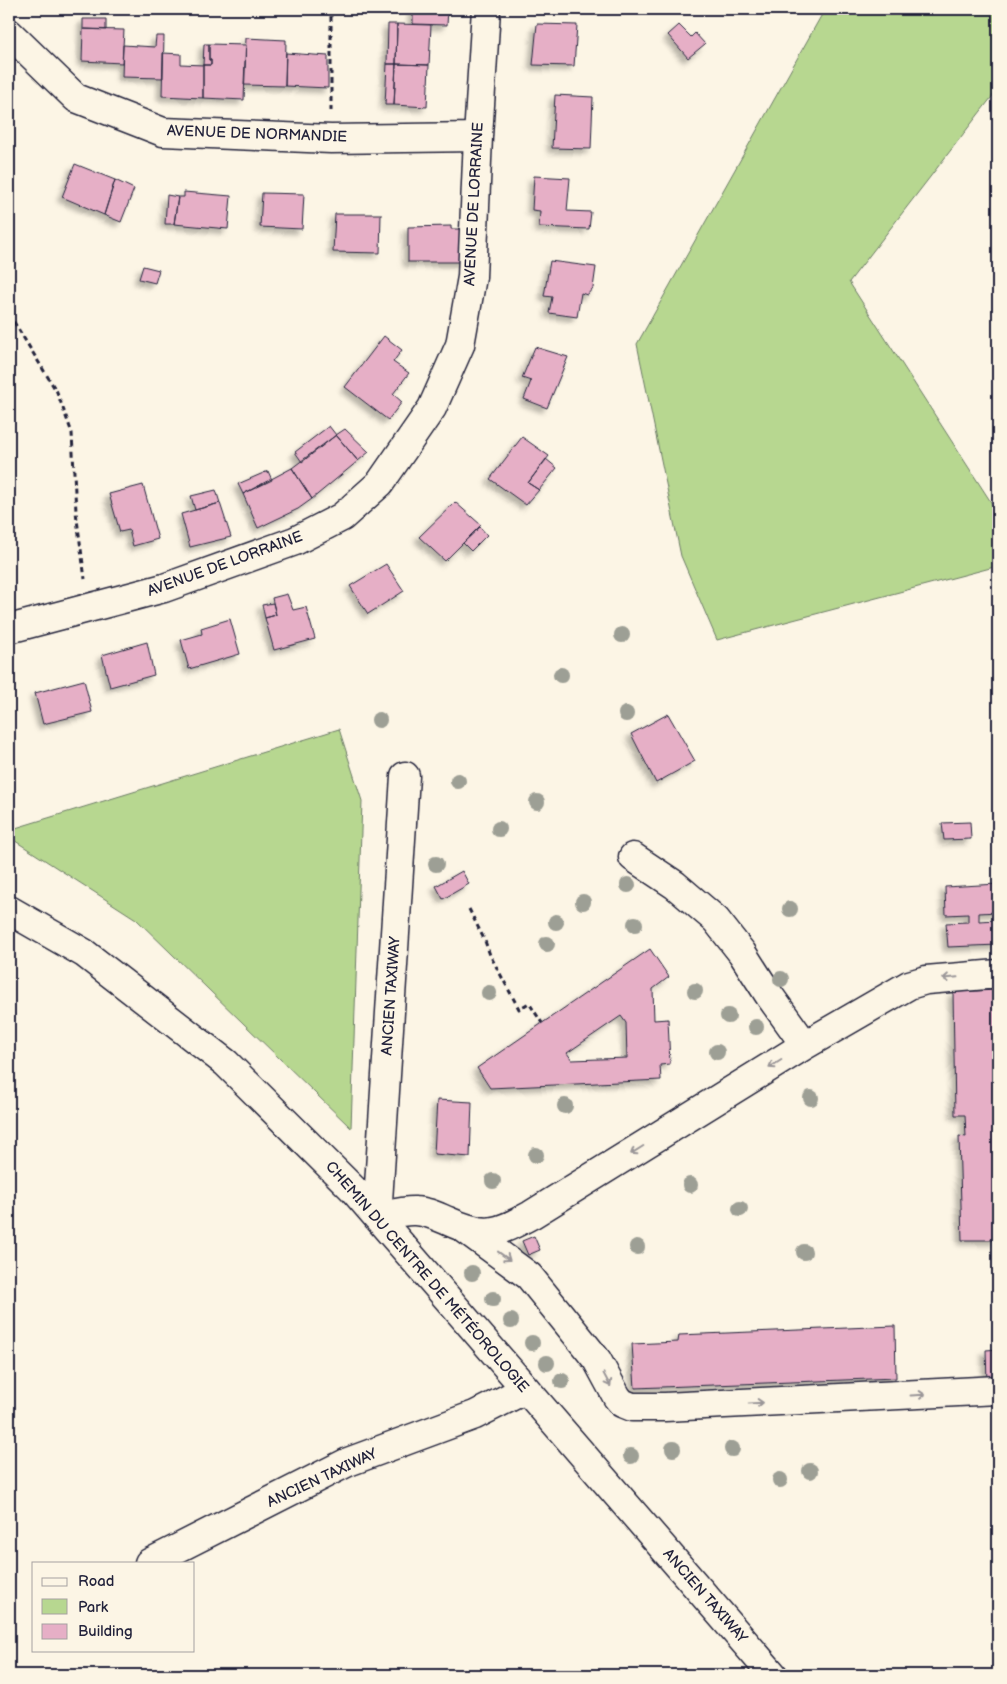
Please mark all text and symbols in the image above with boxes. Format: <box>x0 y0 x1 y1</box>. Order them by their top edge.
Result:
street label: AVENUE DE NORMANDIE <box>167 121 348 147</box>
street label: AVENUE DE LORRAINE <box>460 121 488 286</box>
street label: AVENUE DE LORRAINE <box>145 527 305 601</box>
street label: ANCIEN TAXIWAY <box>377 936 405 1056</box>
one-way arrow <box>942 973 958 983</box>
one-way arrow <box>768 1060 782 1070</box>
one-way arrow <box>630 1145 644 1155</box>
street label: CHEMIN DU CENTRE DE MÉTÉOROLOGIE <box>321 1157 533 1397</box>
one-way arrow <box>496 1251 510 1262</box>
one-way arrow <box>603 1372 613 1387</box>
one-way arrow <box>910 1390 926 1399</box>
one-way arrow <box>748 1398 764 1407</box>
street label: ANCIEN TAXIWAY <box>264 1444 380 1512</box>
street label: ANCIEN TAXIWAY <box>659 1545 751 1647</box>
legend <box>32 1562 195 1652</box>
text: Road <box>78 1572 114 1591</box>
text: Park <box>78 1598 109 1617</box>
text: Building <box>78 1622 133 1641</box>

